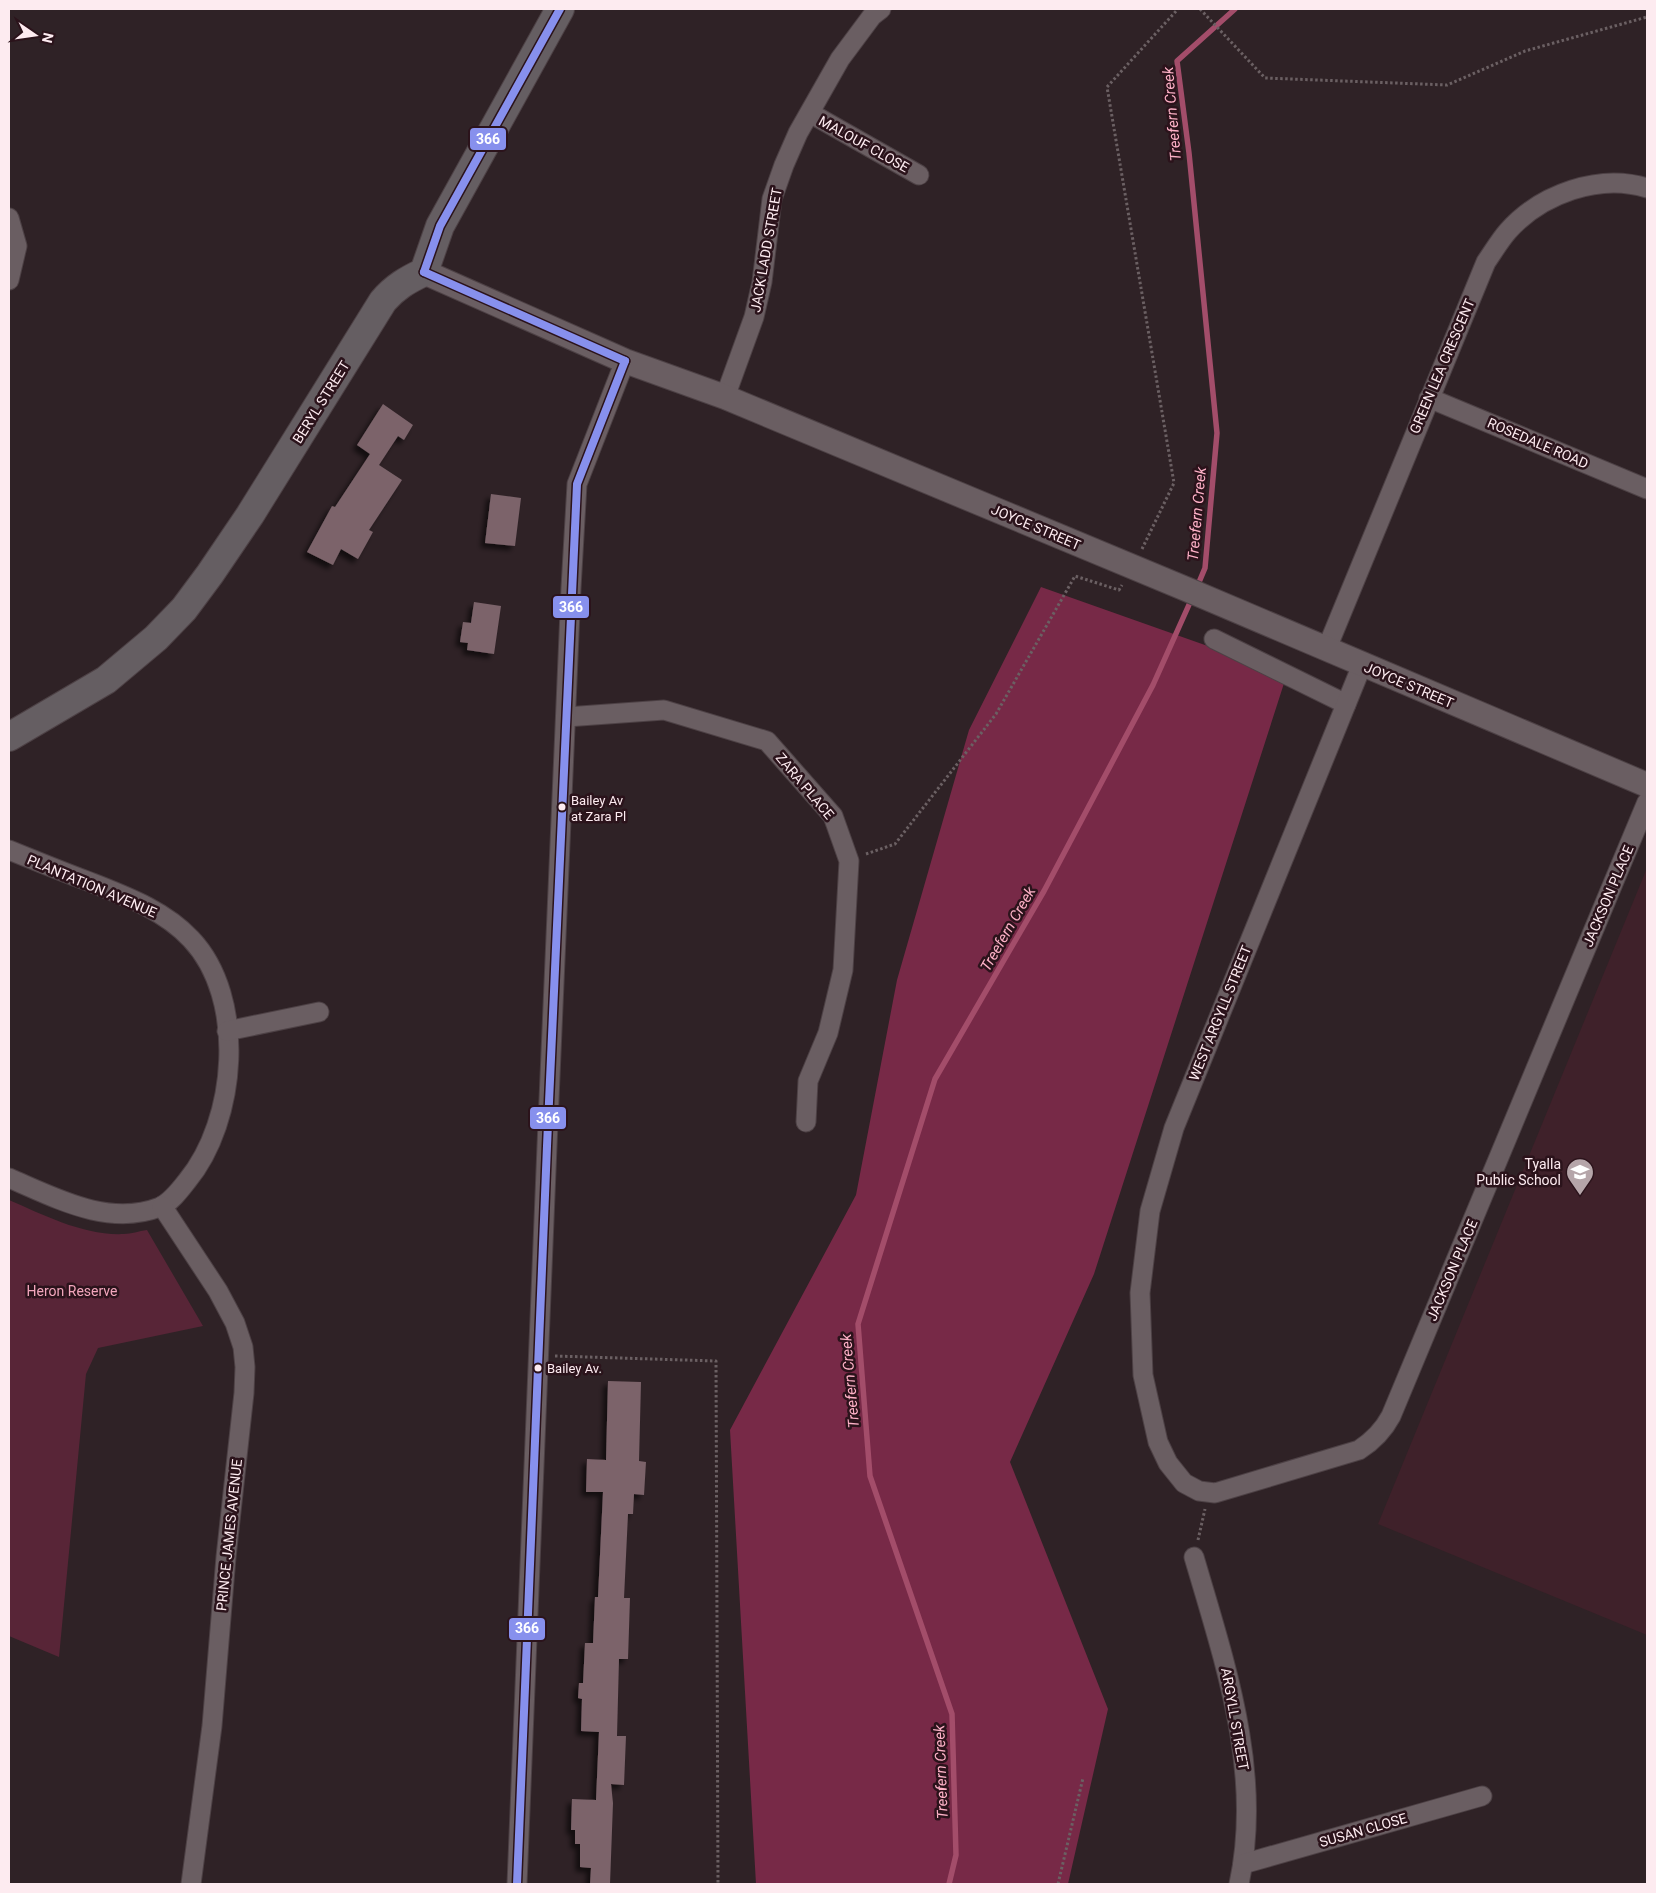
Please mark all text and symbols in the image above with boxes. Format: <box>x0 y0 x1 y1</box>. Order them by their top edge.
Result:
north arrow <box>10 10 60 60</box>
text: N <box>39 31 57 45</box>
water label: Treefern Creek <box>1159 65 1185 162</box>
street label: MALOUF CLOSE <box>816 113 912 175</box>
line badge: 366 <box>469 127 507 151</box>
text: 366 <box>476 131 500 147</box>
street label: JACK LADD STREET <box>747 186 785 314</box>
street label: GREEN LEA CRESCENT <box>1406 296 1478 436</box>
street label: BERYL STREET <box>289 357 353 446</box>
street label: ROSEDALE ROAD <box>1485 415 1591 471</box>
water label: Treefern Creek <box>1184 465 1210 562</box>
street label: JOYCE STREET <box>989 501 1084 553</box>
line badge: 366 <box>552 595 590 619</box>
text: 366 <box>559 599 583 615</box>
street label: JOYCE STREET <box>1362 659 1457 711</box>
street label: ZARA PLACE <box>773 750 837 822</box>
place label: Bailey Av at Zara Pl <box>571 793 626 824</box>
marker: Bailey Av at Zara Pl <box>557 802 567 812</box>
street label: JACKSON PLACE <box>1579 843 1637 949</box>
street label: PLANTATION AVENUE <box>25 851 159 921</box>
water label: Treefern Creek <box>977 883 1040 974</box>
street label: WEST ARGYLL STREET <box>1186 943 1255 1083</box>
line badge: 366 <box>529 1106 567 1130</box>
text: 366 <box>536 1110 560 1126</box>
place label: Tyalla Public School <box>1476 1156 1561 1188</box>
school or university icon: Tyalla Public School <box>1565 1157 1595 1196</box>
street label: JACKSON PLACE <box>1423 1217 1481 1323</box>
park label: Heron Reserve <box>27 1283 117 1299</box>
water label: Treefern Creek <box>837 1332 863 1429</box>
place label: Bailey Av. <box>547 1361 602 1376</box>
marker: Bailey Av. <box>533 1363 543 1373</box>
street label: PRINCE JAMES AVENUE <box>213 1458 245 1612</box>
line badge: 366 <box>508 1617 546 1641</box>
text: 366 <box>515 1620 539 1636</box>
street label: ARGYLL STREET <box>1218 1666 1252 1772</box>
water label: Treefern Creek <box>930 1724 952 1820</box>
street label: SUSAN CLOSE <box>1317 1810 1409 1850</box>

